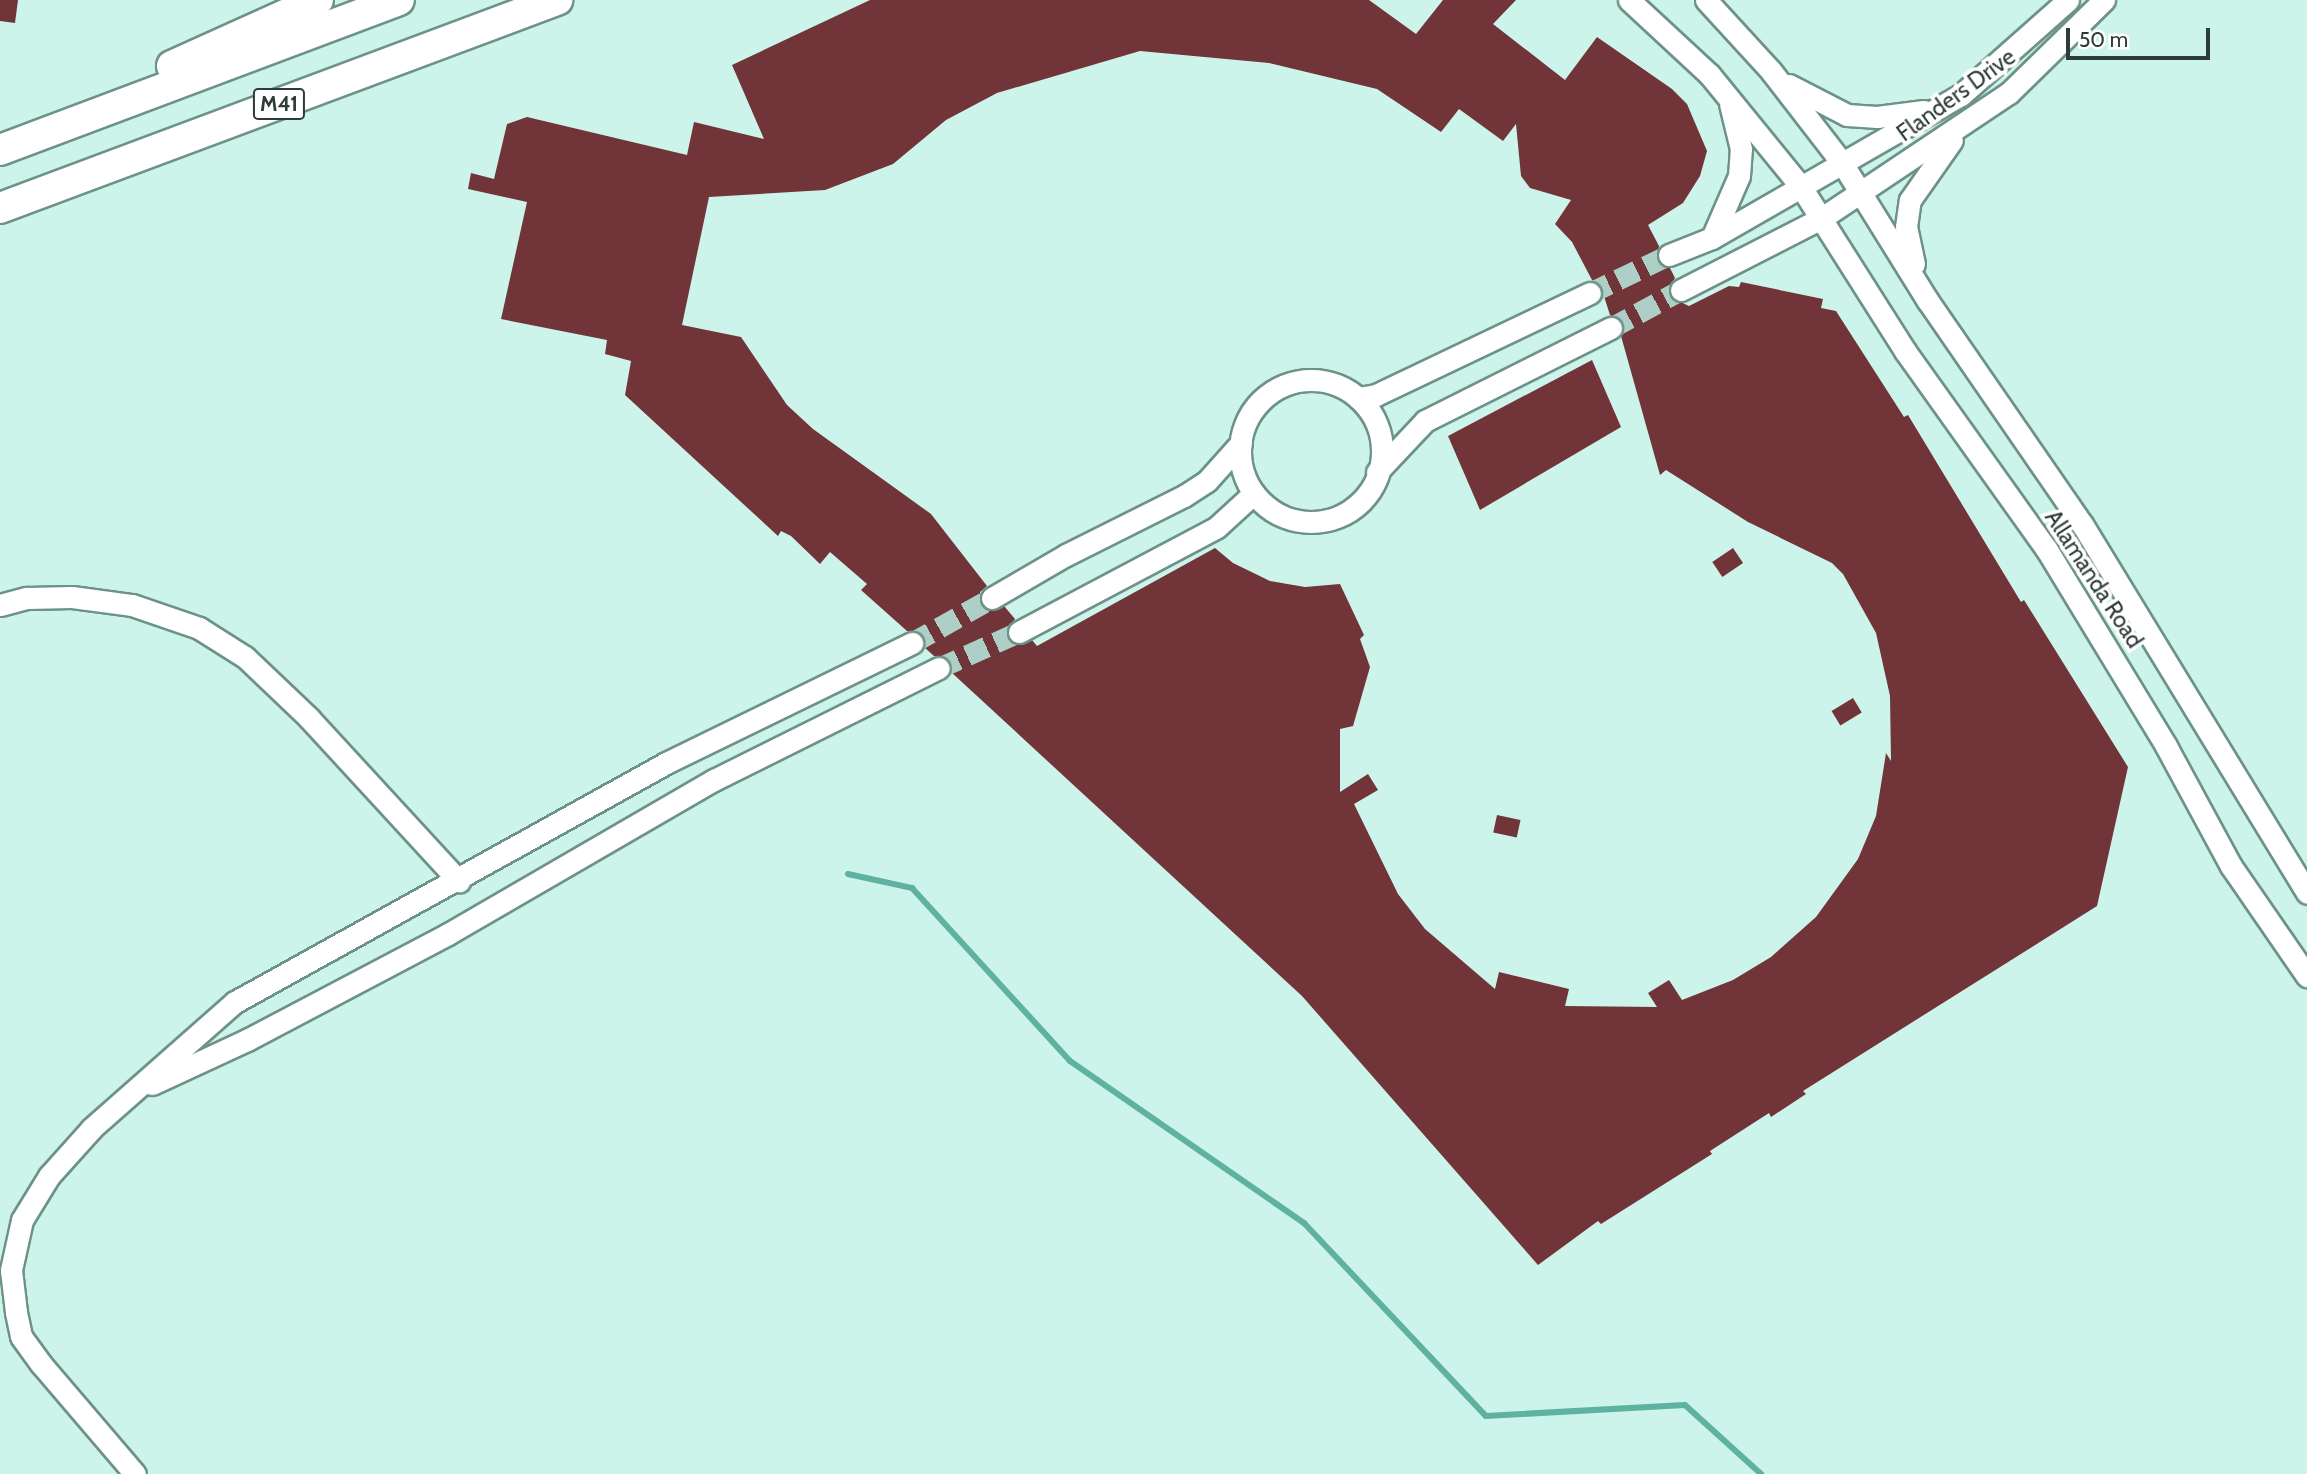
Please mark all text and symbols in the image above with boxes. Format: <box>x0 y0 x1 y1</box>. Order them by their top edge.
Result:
scale bar <box>2069 14 2212 58</box>
text: 50 m <box>2079 27 2128 52</box>
street label: Flanders Drive <box>1891 43 2021 147</box>
road number: M41 <box>253 86 305 122</box>
street label: Allamanda Road <box>2039 505 2149 653</box>

